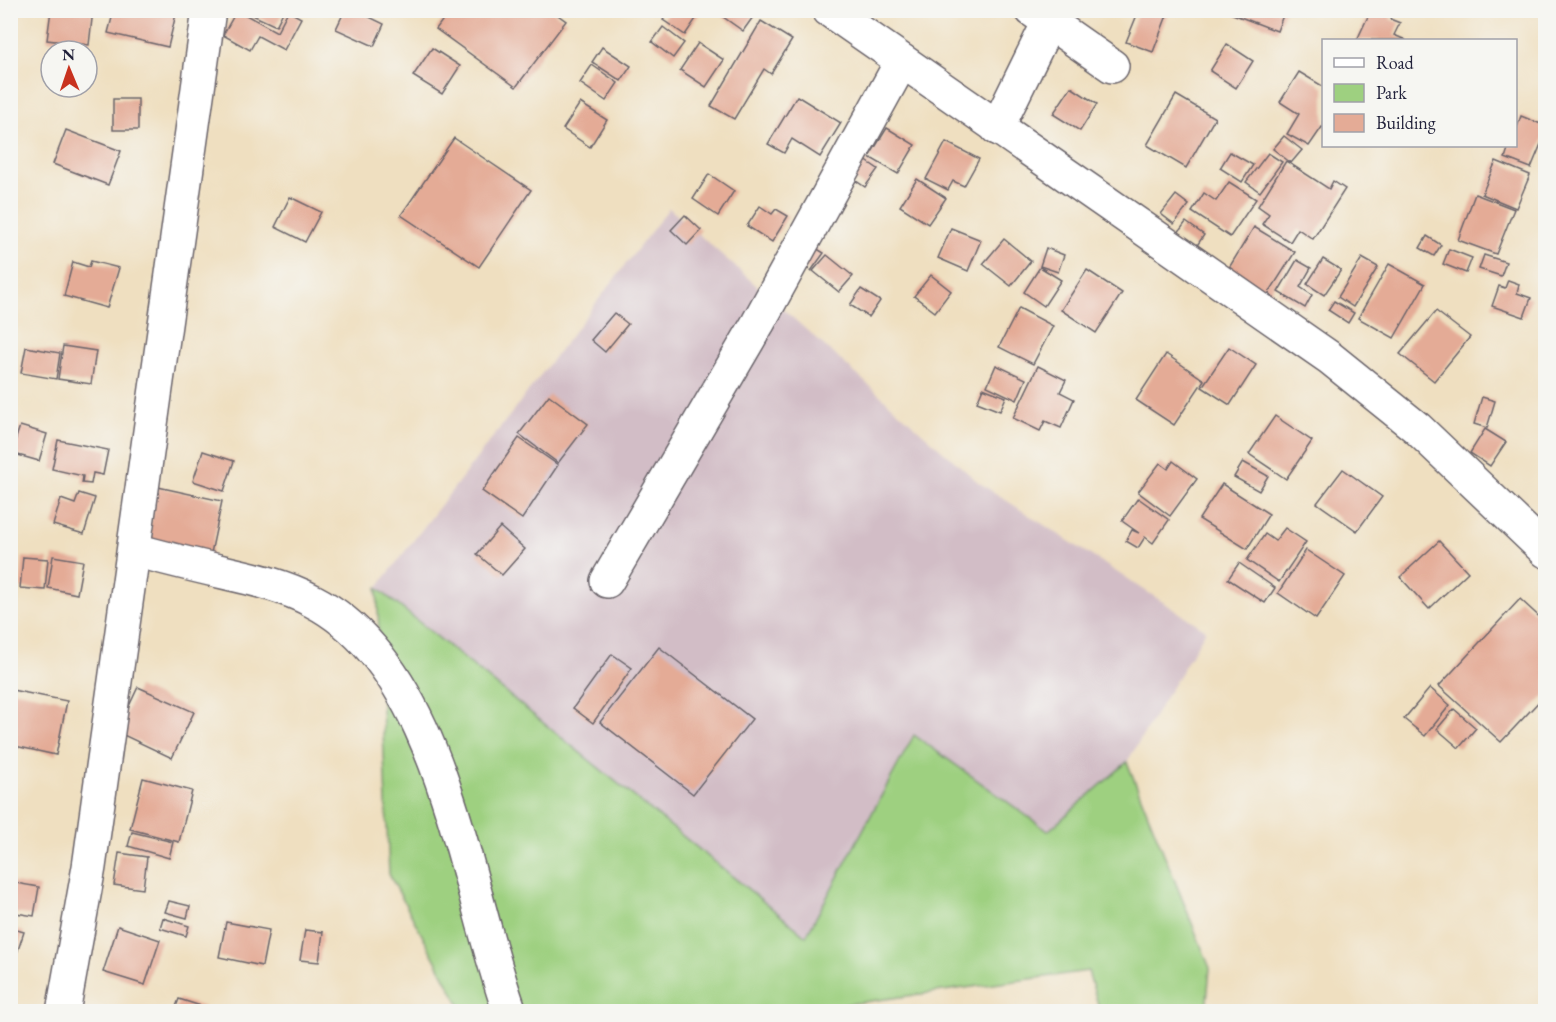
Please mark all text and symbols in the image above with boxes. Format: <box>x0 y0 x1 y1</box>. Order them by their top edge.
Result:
north arrow <box>39 39 99 99</box>
legend <box>1322 39 1517 147</box>
text: N <box>62 44 75 65</box>
text: Road <box>1376 51 1415 74</box>
text: Park <box>1376 81 1407 104</box>
text: Building <box>1376 111 1436 134</box>

